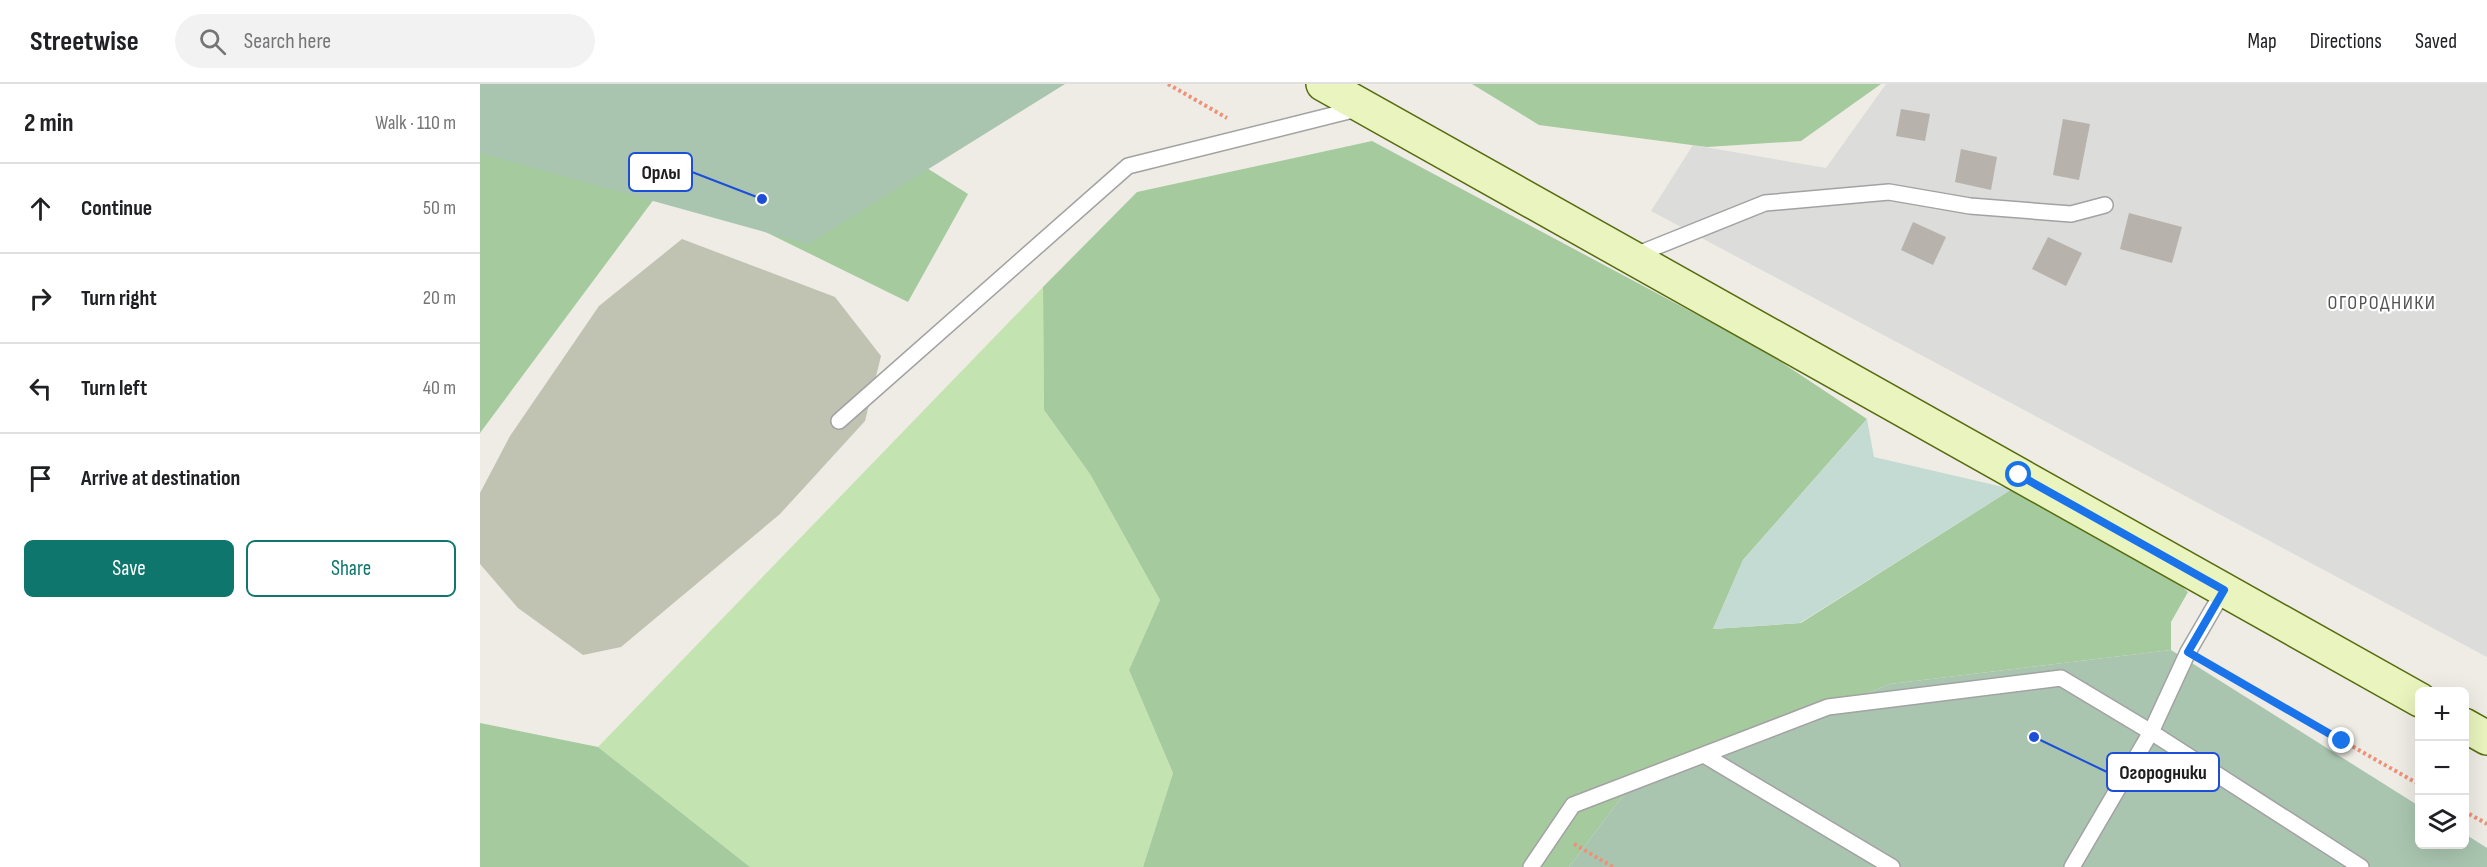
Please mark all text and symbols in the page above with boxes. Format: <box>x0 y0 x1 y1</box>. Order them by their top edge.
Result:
search box <box>175 14 595 68</box>
text: Streetwise <box>30 25 139 58</box>
icon: search <box>196 25 229 58</box>
text: Search here <box>244 28 331 55</box>
text: Map <box>2247 29 2277 54</box>
text: Directions <box>2310 29 2382 54</box>
text: Saved <box>2415 29 2457 54</box>
text: 2 min <box>24 108 74 139</box>
text: Walk · 110 m <box>375 111 456 135</box>
callout: Орлы <box>629 153 692 191</box>
text: Орлы <box>641 161 681 185</box>
icon: ahead <box>24 192 57 225</box>
text: Continue <box>81 195 152 222</box>
text: 50 m <box>423 196 456 220</box>
icon: right <box>24 282 57 315</box>
text: Turn right <box>81 285 157 312</box>
text: 20 m <box>423 286 456 310</box>
district label: ОГОРОДНИКИ <box>2328 291 2436 315</box>
icon: left <box>24 372 57 405</box>
text: Turn left <box>81 375 147 402</box>
text: 40 m <box>423 376 456 400</box>
route start <box>2005 461 2031 487</box>
icon: arrive <box>24 462 57 495</box>
text: Arrive at destination <box>81 465 240 492</box>
button: Save <box>24 540 234 597</box>
button: Share <box>246 540 456 597</box>
map controls <box>2415 687 2469 849</box>
button: + <box>2415 687 2469 741</box>
route end <box>2328 727 2354 753</box>
button: − <box>2415 741 2469 795</box>
callout: Огородники <box>2107 753 2219 791</box>
text: Огородники <box>2119 761 2207 785</box>
button: layers <box>2415 795 2469 849</box>

